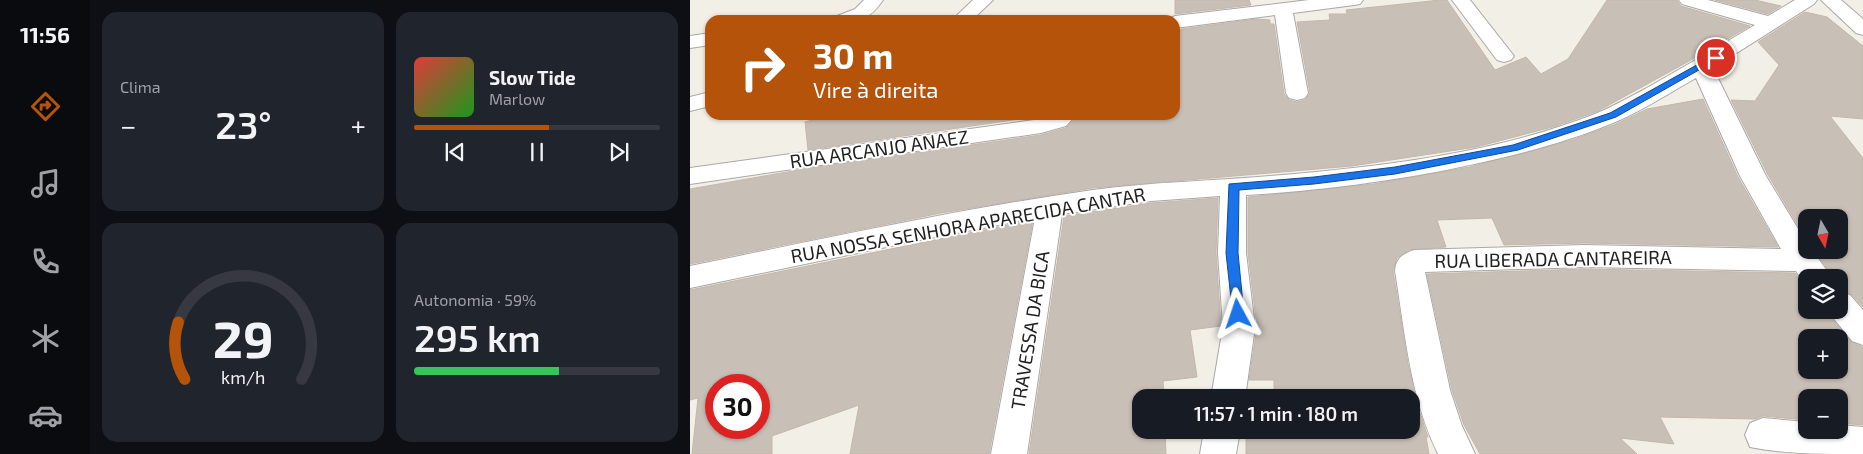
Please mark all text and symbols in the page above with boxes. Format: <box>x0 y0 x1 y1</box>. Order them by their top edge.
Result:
text: 11:56 <box>20 21 70 47</box>
text: 30 m <box>813 34 893 76</box>
icon: right <box>730 35 795 100</box>
pin <box>1695 37 1737 79</box>
icon: arrive <box>1702 44 1730 72</box>
text: Slow Tide <box>489 66 576 89</box>
text: Vire à direita <box>813 76 938 102</box>
text: Clima <box>120 77 161 96</box>
icon: directions <box>28 89 63 124</box>
text: Marlow <box>489 89 545 108</box>
text: 23° <box>215 101 272 147</box>
text: − <box>120 108 136 142</box>
text: + <box>351 108 366 142</box>
street label: RUA ARCANJO ANAEZ <box>788 125 970 172</box>
icon: previous <box>441 138 469 166</box>
icon: pause <box>523 138 551 166</box>
icon: next <box>605 138 633 166</box>
icon: music <box>28 166 63 201</box>
street label: RUA NOSSA SENHORA APARECIDA CANTAR <box>789 182 1147 267</box>
north arrow <box>1798 209 1848 259</box>
map controls <box>1798 209 1848 439</box>
icon: phone <box>28 244 63 279</box>
street label: RUA LIBERADA CANTAREIRA <box>1434 245 1672 272</box>
street label: TRAVESSA DA BICA <box>1006 249 1053 411</box>
button: layers <box>1798 269 1848 319</box>
position arrow <box>1211 287 1263 339</box>
text: Autonomia · 59% <box>414 290 536 309</box>
text: 29 <box>213 306 273 368</box>
text: 295 km <box>414 314 541 360</box>
icon: climate <box>28 321 63 356</box>
button: + <box>1798 329 1848 379</box>
text: km/h <box>221 366 265 388</box>
speed limit sign: 30 <box>705 374 770 439</box>
button: − <box>1798 389 1848 439</box>
icon: car <box>28 398 63 433</box>
text: 11:57 · 1 min · 180 m <box>1194 402 1358 425</box>

